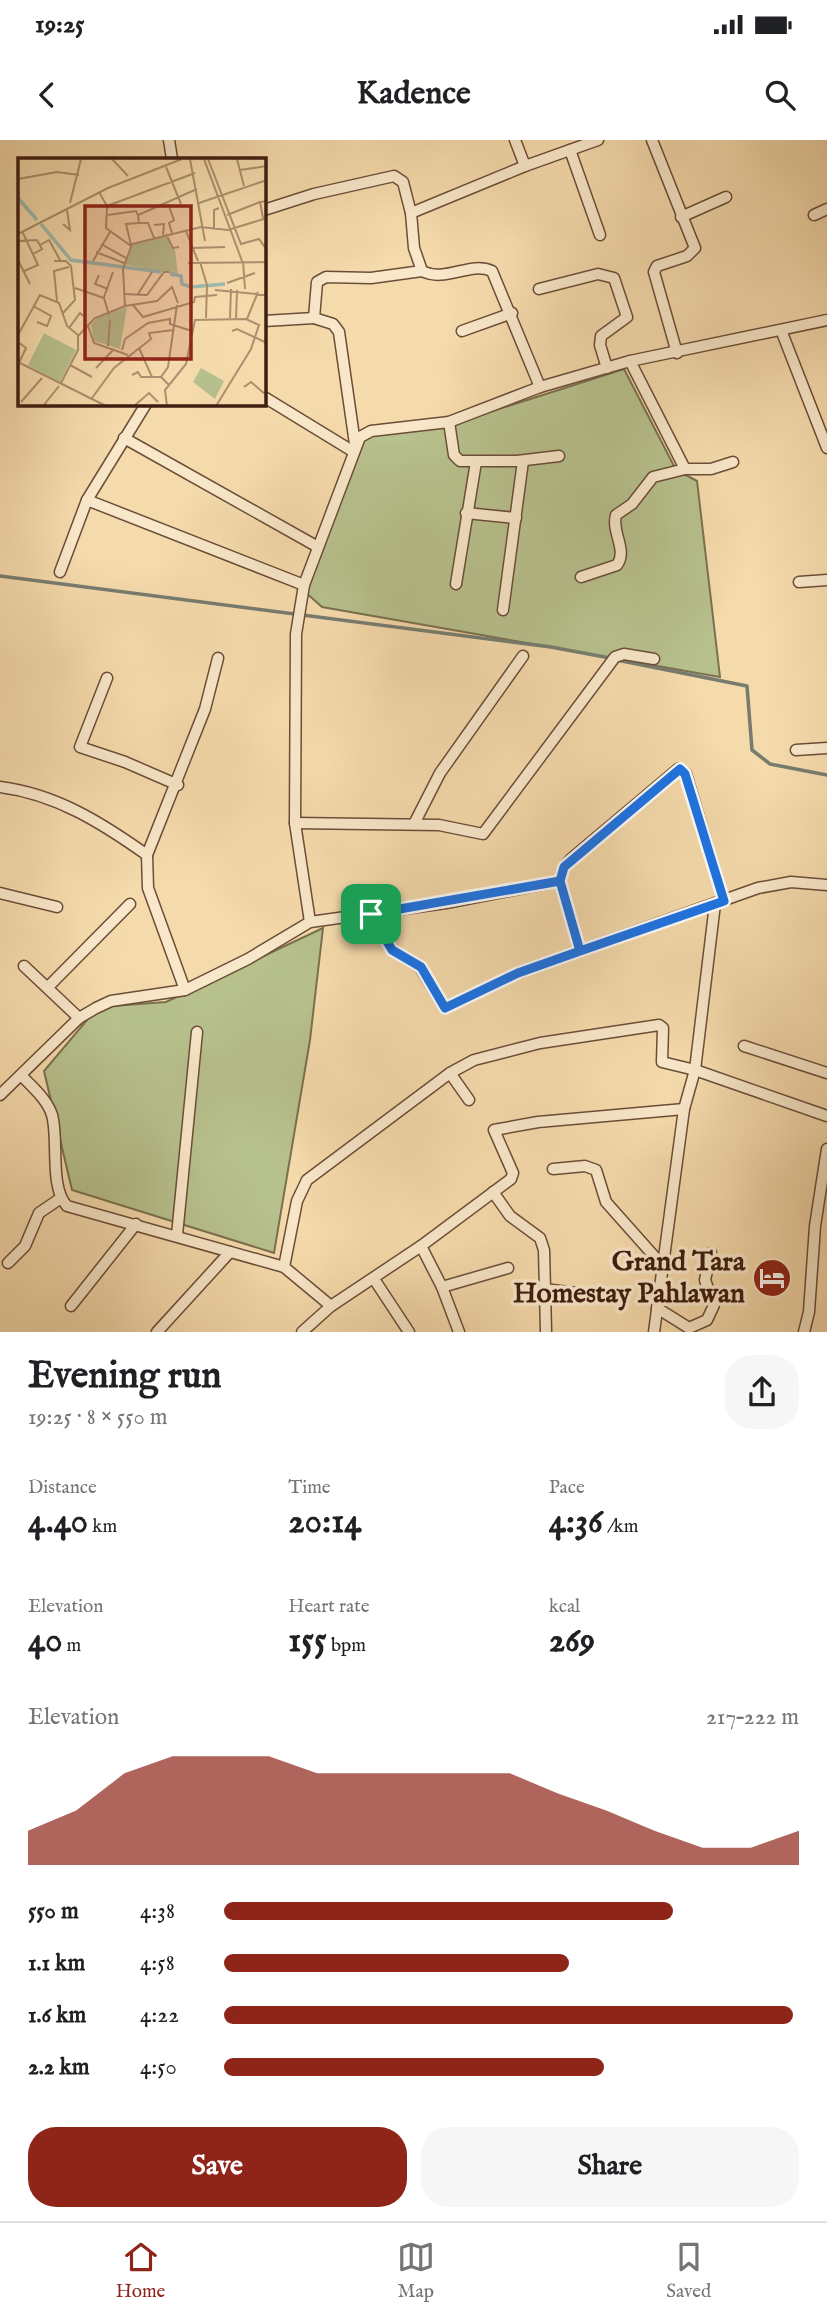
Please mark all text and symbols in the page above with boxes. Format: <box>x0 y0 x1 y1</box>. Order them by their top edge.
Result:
text: 19:25 <box>35 8 84 41</box>
text: Kadence <box>356 74 471 115</box>
icon: back <box>28 76 66 114</box>
icon: search <box>761 76 799 114</box>
inset map <box>18 158 266 406</box>
pin <box>341 884 401 944</box>
icon: arrive <box>352 895 390 933</box>
place label: Grand Tara Homestay Pahlawan <box>513 1245 746 1312</box>
hotel icon: Grand Tara Homestay Pahlawan <box>751 1257 793 1299</box>
text: Evening run <box>28 1353 222 1401</box>
button: share <box>725 1355 799 1429</box>
text: 19:25 · 8 × 550 m <box>28 1403 168 1432</box>
text: Distance <box>28 1476 97 1500</box>
text: Time <box>288 1476 331 1500</box>
text: Pace <box>549 1476 585 1500</box>
text: 4.40 <box>28 1500 88 1545</box>
text: 20:14 <box>288 1500 361 1545</box>
text: 4:36 <box>549 1500 603 1545</box>
text: km <box>88 1515 117 1539</box>
text: /km <box>603 1515 638 1539</box>
text: Elevation <box>28 1595 103 1619</box>
text: Heart rate <box>288 1595 369 1619</box>
text: kcal <box>549 1595 580 1619</box>
text: 40 <box>28 1619 62 1664</box>
text: 155 <box>288 1619 327 1664</box>
text: 269 <box>549 1619 595 1664</box>
text: m <box>62 1634 81 1658</box>
text: bpm <box>327 1634 366 1658</box>
text: Elevation <box>28 1703 119 1732</box>
text: 217–222 m <box>706 1703 799 1732</box>
text: 550 m <box>28 1897 79 1926</box>
text: 4:38 <box>140 1897 175 1926</box>
text: 1.1 km <box>28 1949 85 1978</box>
text: 4:58 <box>140 1949 175 1978</box>
text: 1.6 km <box>28 2001 86 2030</box>
text: 4:22 <box>140 2001 179 2030</box>
text: 2.2 km <box>28 2053 90 2082</box>
text: 4:50 <box>140 2053 177 2082</box>
button: Save <box>28 2127 407 2207</box>
button: Share <box>421 2127 799 2207</box>
tab: Home <box>116 2238 165 2304</box>
tab: Map <box>397 2238 435 2304</box>
tab: Saved <box>666 2238 711 2304</box>

